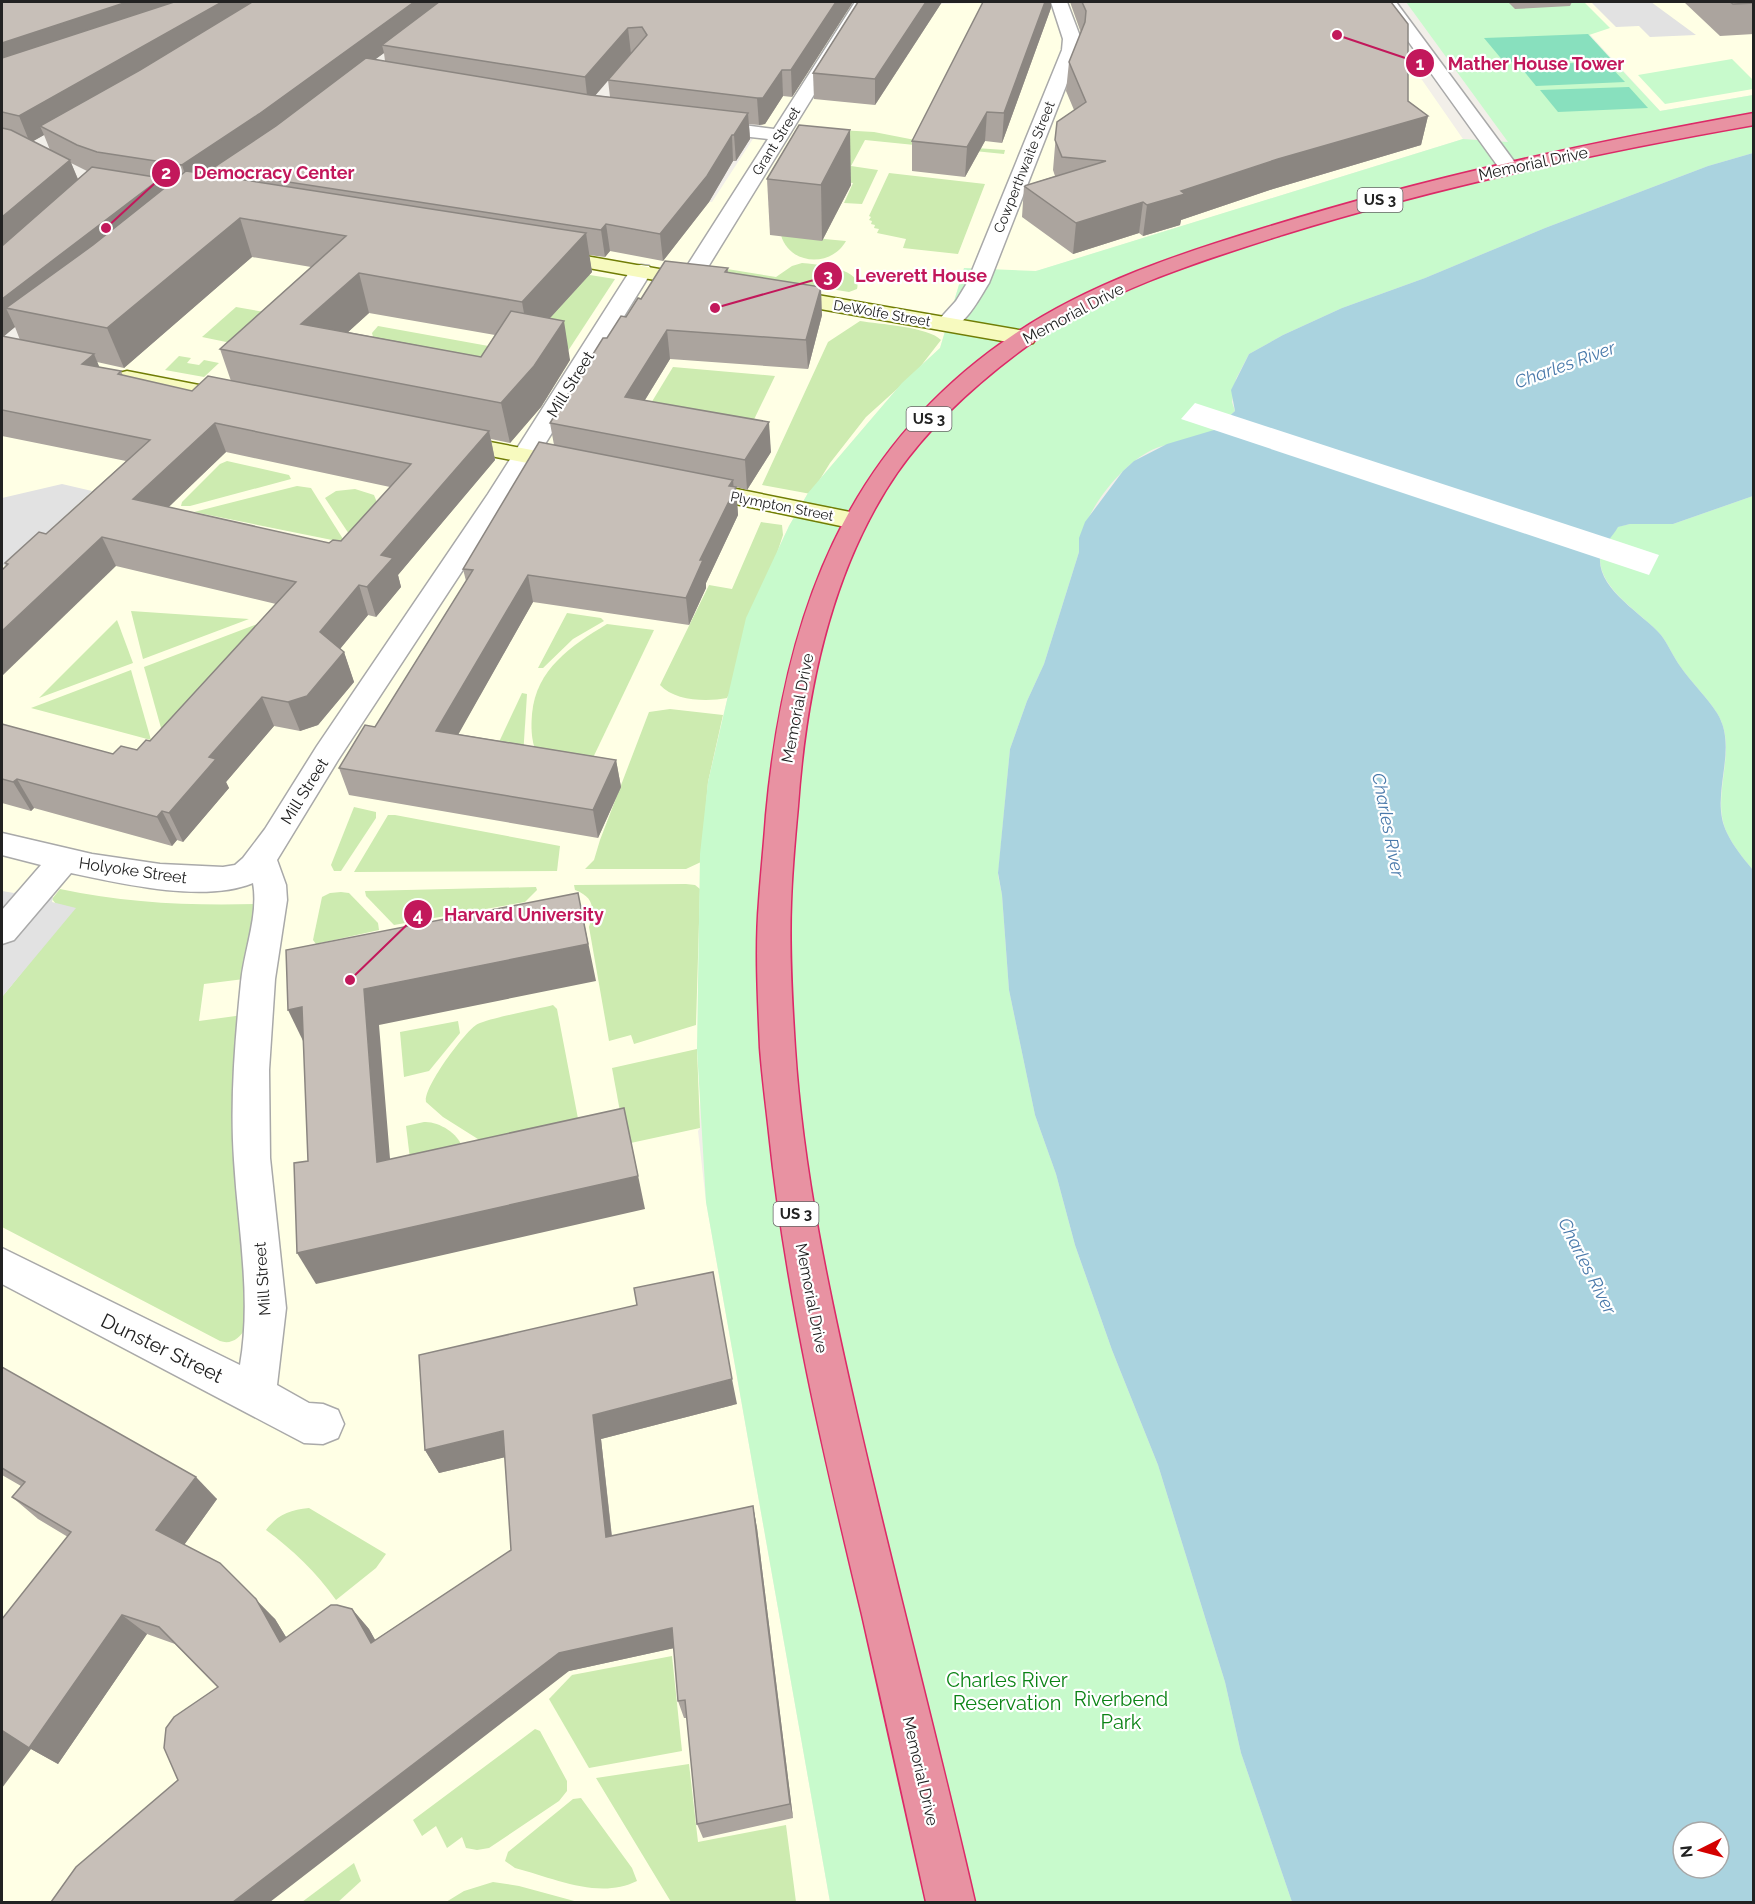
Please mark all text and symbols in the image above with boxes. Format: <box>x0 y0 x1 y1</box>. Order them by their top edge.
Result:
callout: Mather House Tower <box>1405 45 1637 81</box>
text: 1 <box>1416 53 1425 74</box>
text: Mather House Tower <box>1448 53 1624 74</box>
street label: Cowperthwaite Street <box>990 99 1058 235</box>
street label: Grant Street <box>749 104 804 178</box>
street label: Memorial Drive <box>1477 143 1590 184</box>
callout: Democracy Center <box>151 155 366 191</box>
text: 2 <box>161 162 171 183</box>
text: Democracy Center <box>194 162 354 183</box>
road number: US 3 <box>1358 188 1402 212</box>
callout: Leverett House <box>813 258 999 294</box>
text: 3 <box>823 265 833 286</box>
text: Leverett House <box>855 265 987 286</box>
street label: Memorial Drive <box>1020 279 1127 348</box>
street label: DeWolfe Street <box>832 297 932 329</box>
water label: Charles River <box>1512 336 1619 392</box>
street label: Mill Street <box>543 347 598 421</box>
road number: US 3 <box>906 407 952 431</box>
street label: Plympton Street <box>729 488 835 524</box>
street label: Memorial Drive <box>778 652 817 765</box>
street label: Mill Street <box>277 754 332 828</box>
water label: Charles River <box>1368 771 1409 880</box>
street label: Holyoke Street <box>78 853 189 888</box>
callout: Harvard University <box>403 896 616 932</box>
text: 4 <box>413 904 423 925</box>
text: Harvard University <box>444 904 604 925</box>
road number: US 3 <box>774 1202 818 1226</box>
water label: Charles River <box>1554 1214 1621 1318</box>
street label: Mill Street <box>250 1241 275 1317</box>
street label: Memorial Drive <box>792 1242 831 1355</box>
street label: Dunster Street <box>97 1308 227 1388</box>
park label: Charles River Reservation <box>946 1668 1068 1715</box>
park label: Riverbend Park <box>1074 1687 1168 1734</box>
street label: Memorial Drive <box>899 1715 942 1828</box>
north arrow <box>1671 1820 1731 1880</box>
text: N <box>1676 1844 1697 1859</box>

